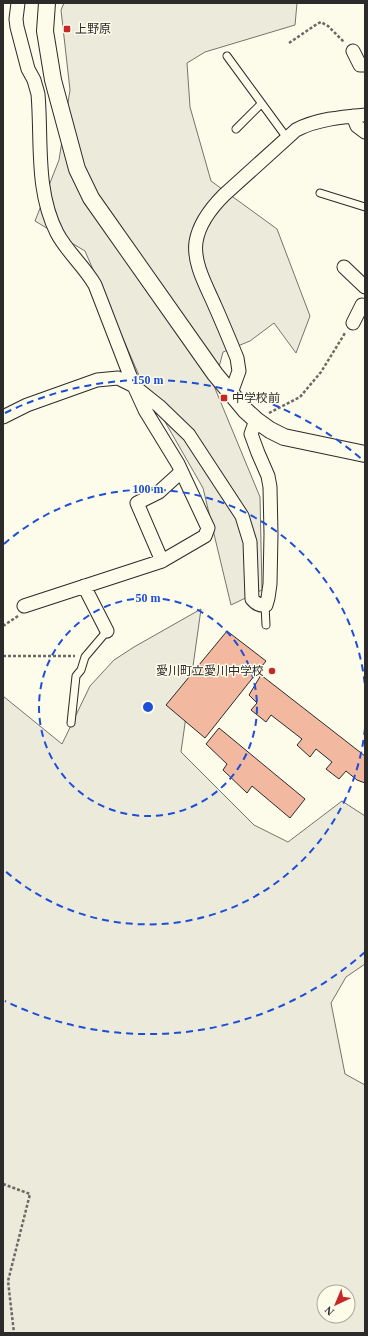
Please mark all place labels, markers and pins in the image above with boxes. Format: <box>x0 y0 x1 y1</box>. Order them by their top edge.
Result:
place label: 上野原 <box>75 22 111 36</box>
marker: 上野原 <box>62 24 72 34</box>
place label: 中学校前 <box>232 391 280 405</box>
marker: 中学校前 <box>219 393 229 403</box>
place label: 愛川町立愛川中学校 <box>156 664 264 678</box>
marker: 愛川町立愛川中学校 <box>267 666 277 676</box>
centre of rings <box>141 700 155 714</box>

